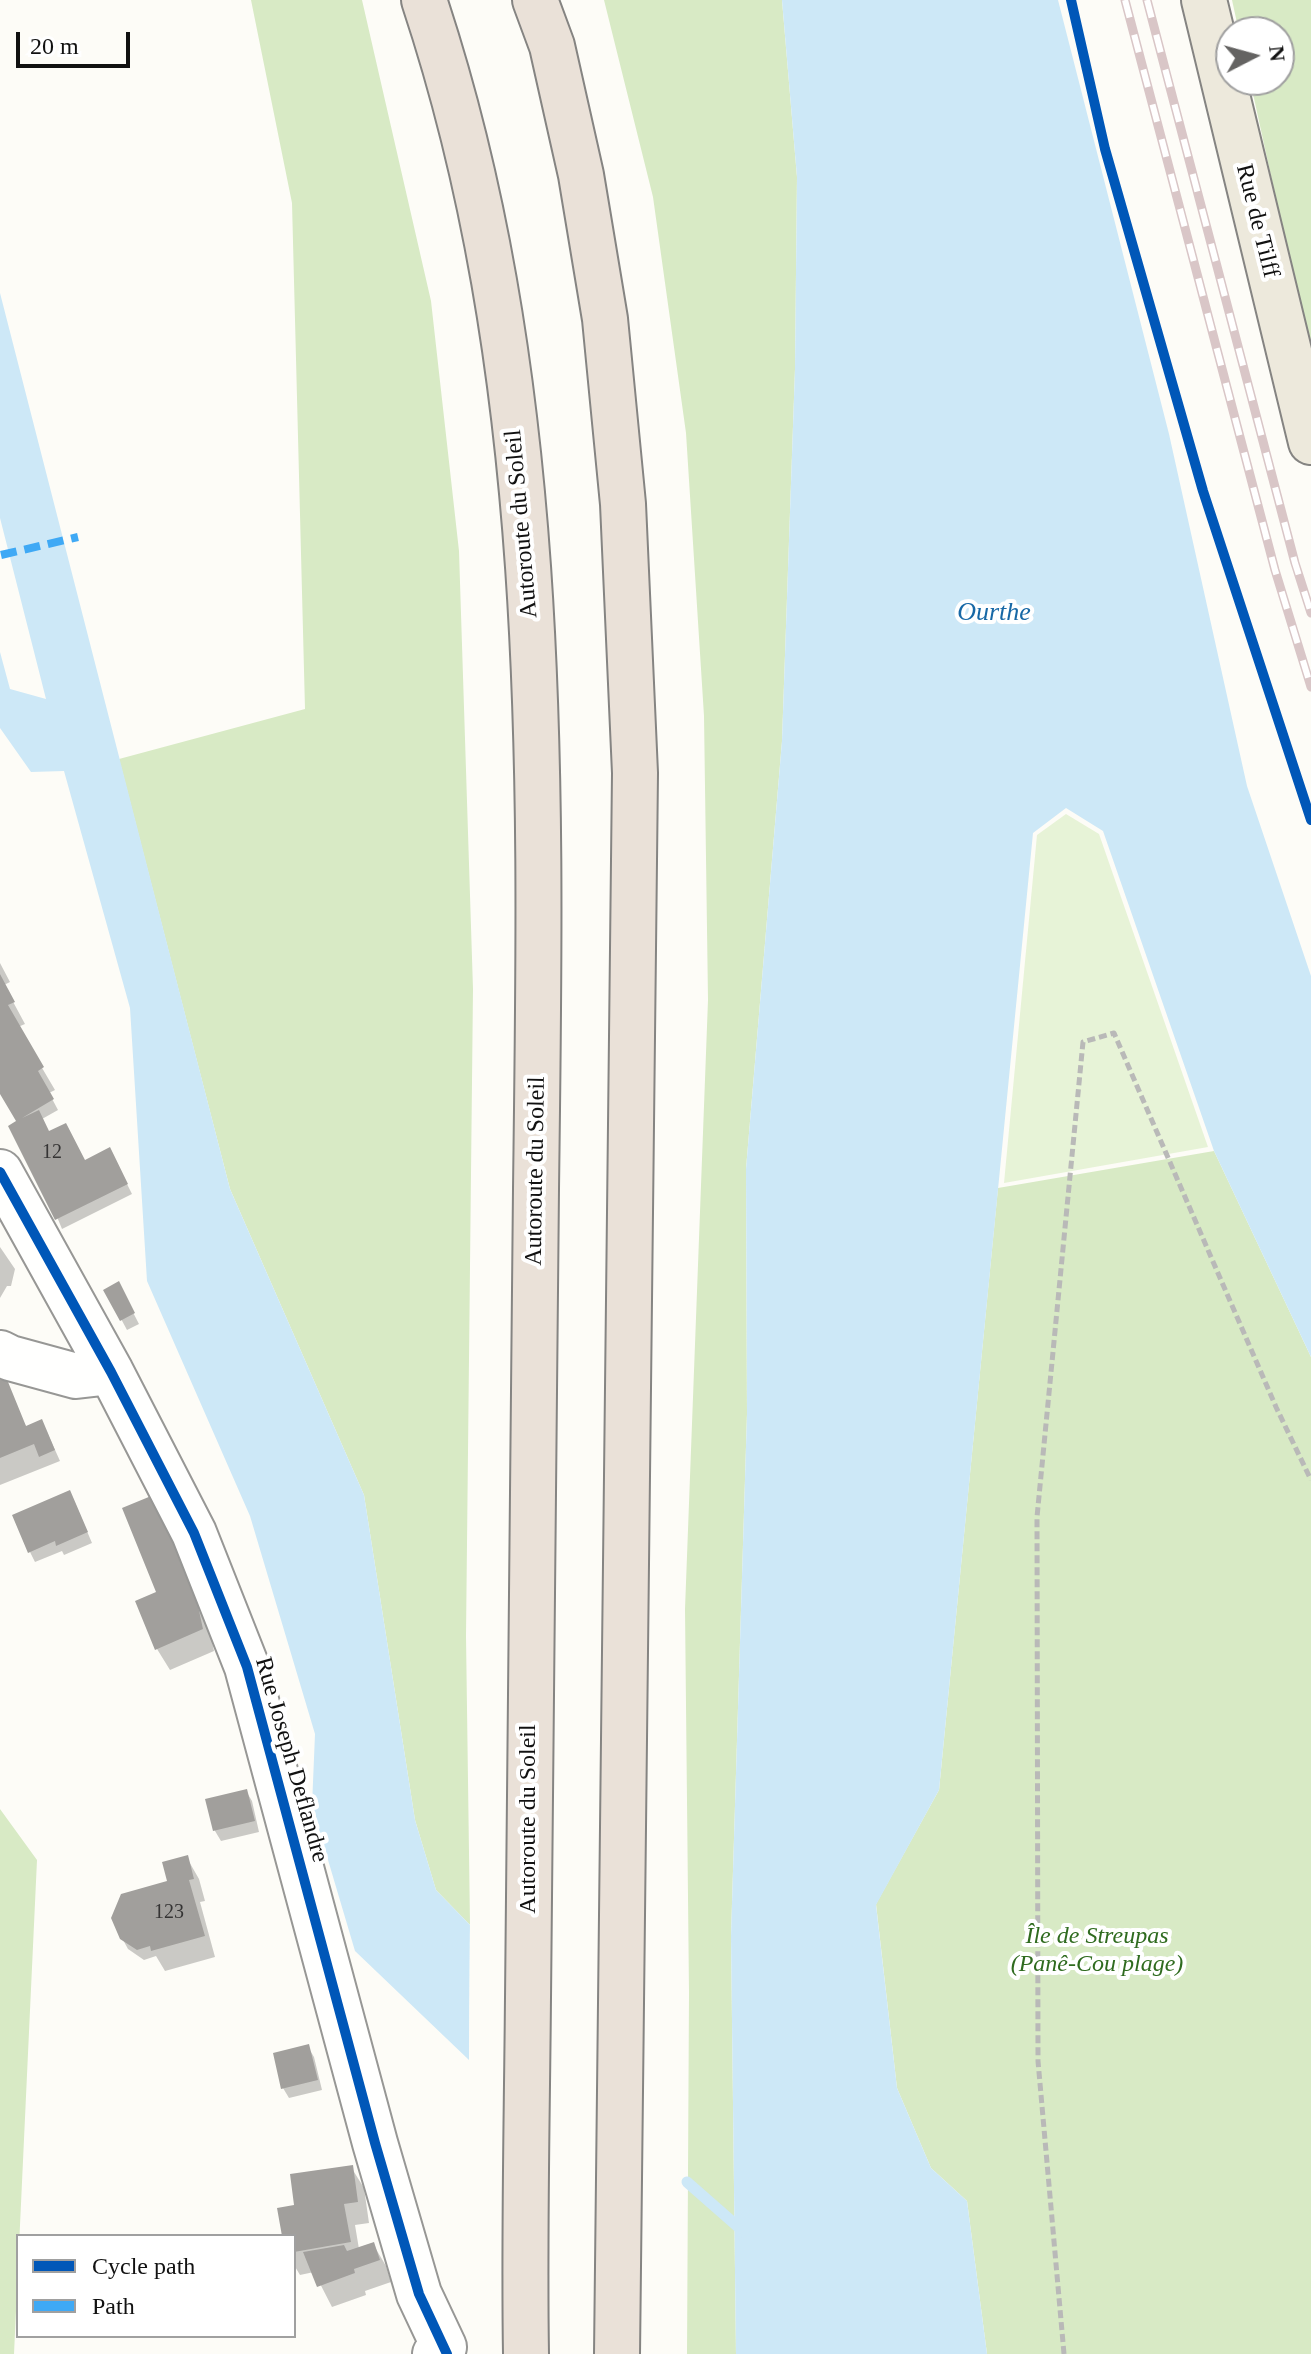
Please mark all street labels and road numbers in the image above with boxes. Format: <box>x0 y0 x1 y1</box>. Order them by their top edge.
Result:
street label: Rue de Tilff <box>1229 161 1285 281</box>
street label: Autoroute du Soleil <box>499 428 545 620</box>
street label: Autoroute du Soleil <box>520 1076 552 1266</box>
street label: Rue Joseph Deflandre <box>248 1654 334 1866</box>
street label: Autoroute du Soleil <box>515 1724 543 1914</box>

